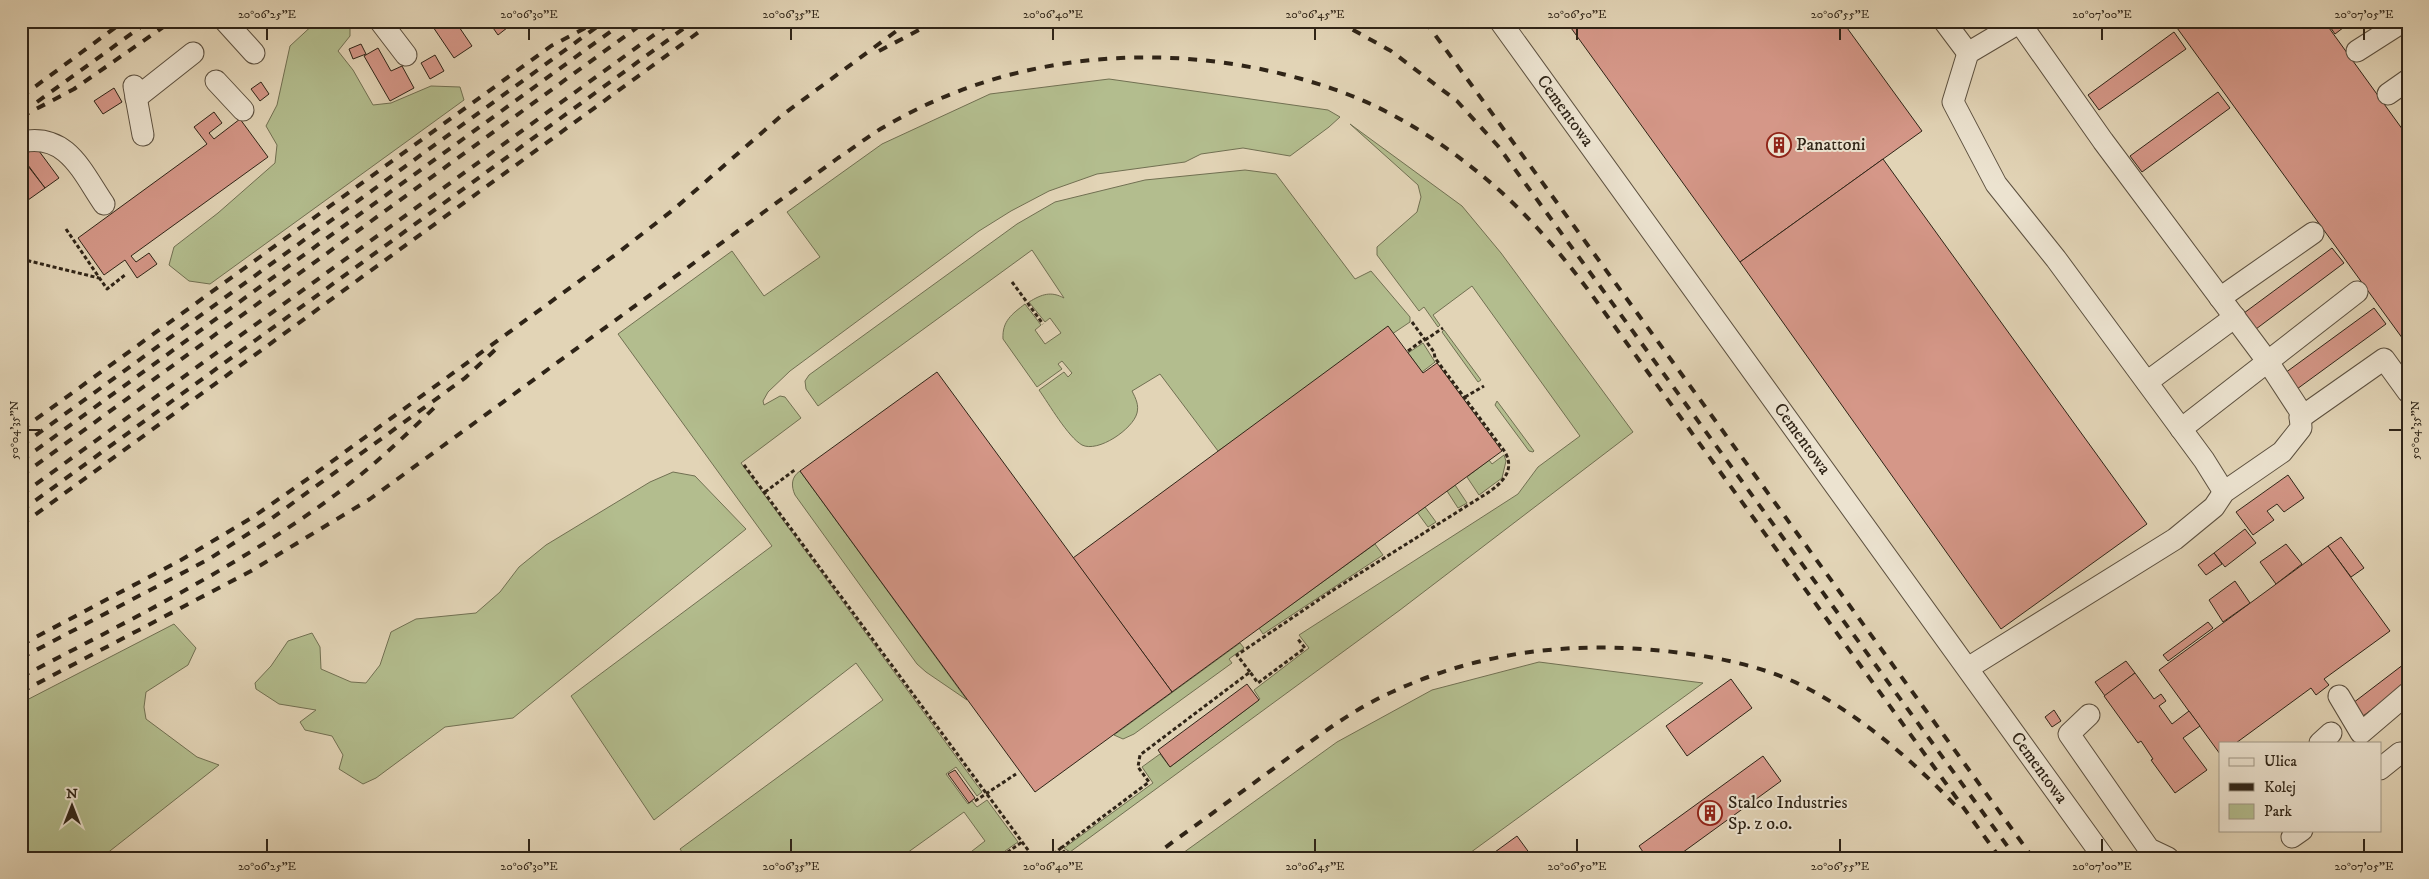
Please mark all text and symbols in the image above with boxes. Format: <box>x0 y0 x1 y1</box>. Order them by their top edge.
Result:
text: 20°06'25"E <box>238 7 297 22</box>
text: 20°06'30"E <box>500 7 558 22</box>
text: 20°06'35"E <box>763 7 820 22</box>
text: 20°06'40"E <box>1023 7 1083 22</box>
text: 20°06'45"E <box>1285 7 1345 22</box>
text: 20°06'50"E <box>1548 7 1607 22</box>
text: 20°06'55"E <box>1811 7 1870 22</box>
text: 20°07'00"E <box>2072 7 2132 22</box>
text: 20°07'05"E <box>2335 7 2394 22</box>
street label: Cementowa <box>1532 71 1599 151</box>
building icon: Panattoni <box>1766 132 1792 158</box>
place label: Panattoni <box>1796 134 1865 156</box>
street label: Cementowa <box>1769 399 1836 479</box>
text: 50°04'35"N <box>7 400 22 459</box>
text: 50°04'35"N <box>2408 400 2423 459</box>
street label: Cementowa <box>2006 728 2073 808</box>
legend <box>2219 742 2382 832</box>
text: Ulica <box>2264 752 2297 771</box>
text: Kolej <box>2264 778 2296 797</box>
north arrow <box>48 782 98 832</box>
text: N <box>66 785 78 803</box>
place label: Stalco Industries Sp. z o.o. <box>1728 792 1848 835</box>
building icon: Stalco Industries Sp. z o.o. <box>1697 800 1723 826</box>
text: Park <box>2264 802 2293 821</box>
text: 20°06'25"E <box>238 859 297 874</box>
text: 20°06'30"E <box>500 859 558 874</box>
text: 20°06'35"E <box>763 859 820 874</box>
text: 20°06'40"E <box>1023 859 1083 874</box>
text: 20°06'45"E <box>1285 859 1345 874</box>
text: 20°06'50"E <box>1548 859 1607 874</box>
text: 20°06'55"E <box>1811 859 1870 874</box>
text: 20°07'00"E <box>2072 859 2132 874</box>
text: 20°07'05"E <box>2335 859 2394 874</box>

